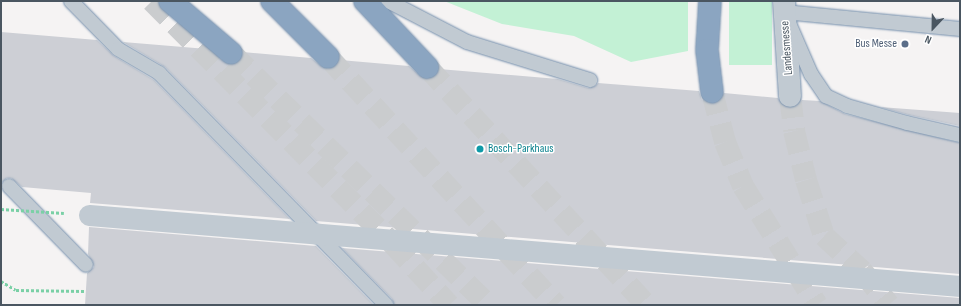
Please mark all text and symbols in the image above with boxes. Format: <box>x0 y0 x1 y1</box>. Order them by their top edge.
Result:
north arrow <box>913 8 953 48</box>
street label: Landesmesse <box>778 20 796 76</box>
text: N <box>923 32 933 47</box>
place label: Bus Messe <box>855 37 897 51</box>
marker: Bus Messe <box>900 39 910 49</box>
place label: Bosch-Parkhaus <box>488 142 554 156</box>
marker: Bosch-Parkhaus <box>475 144 485 154</box>

